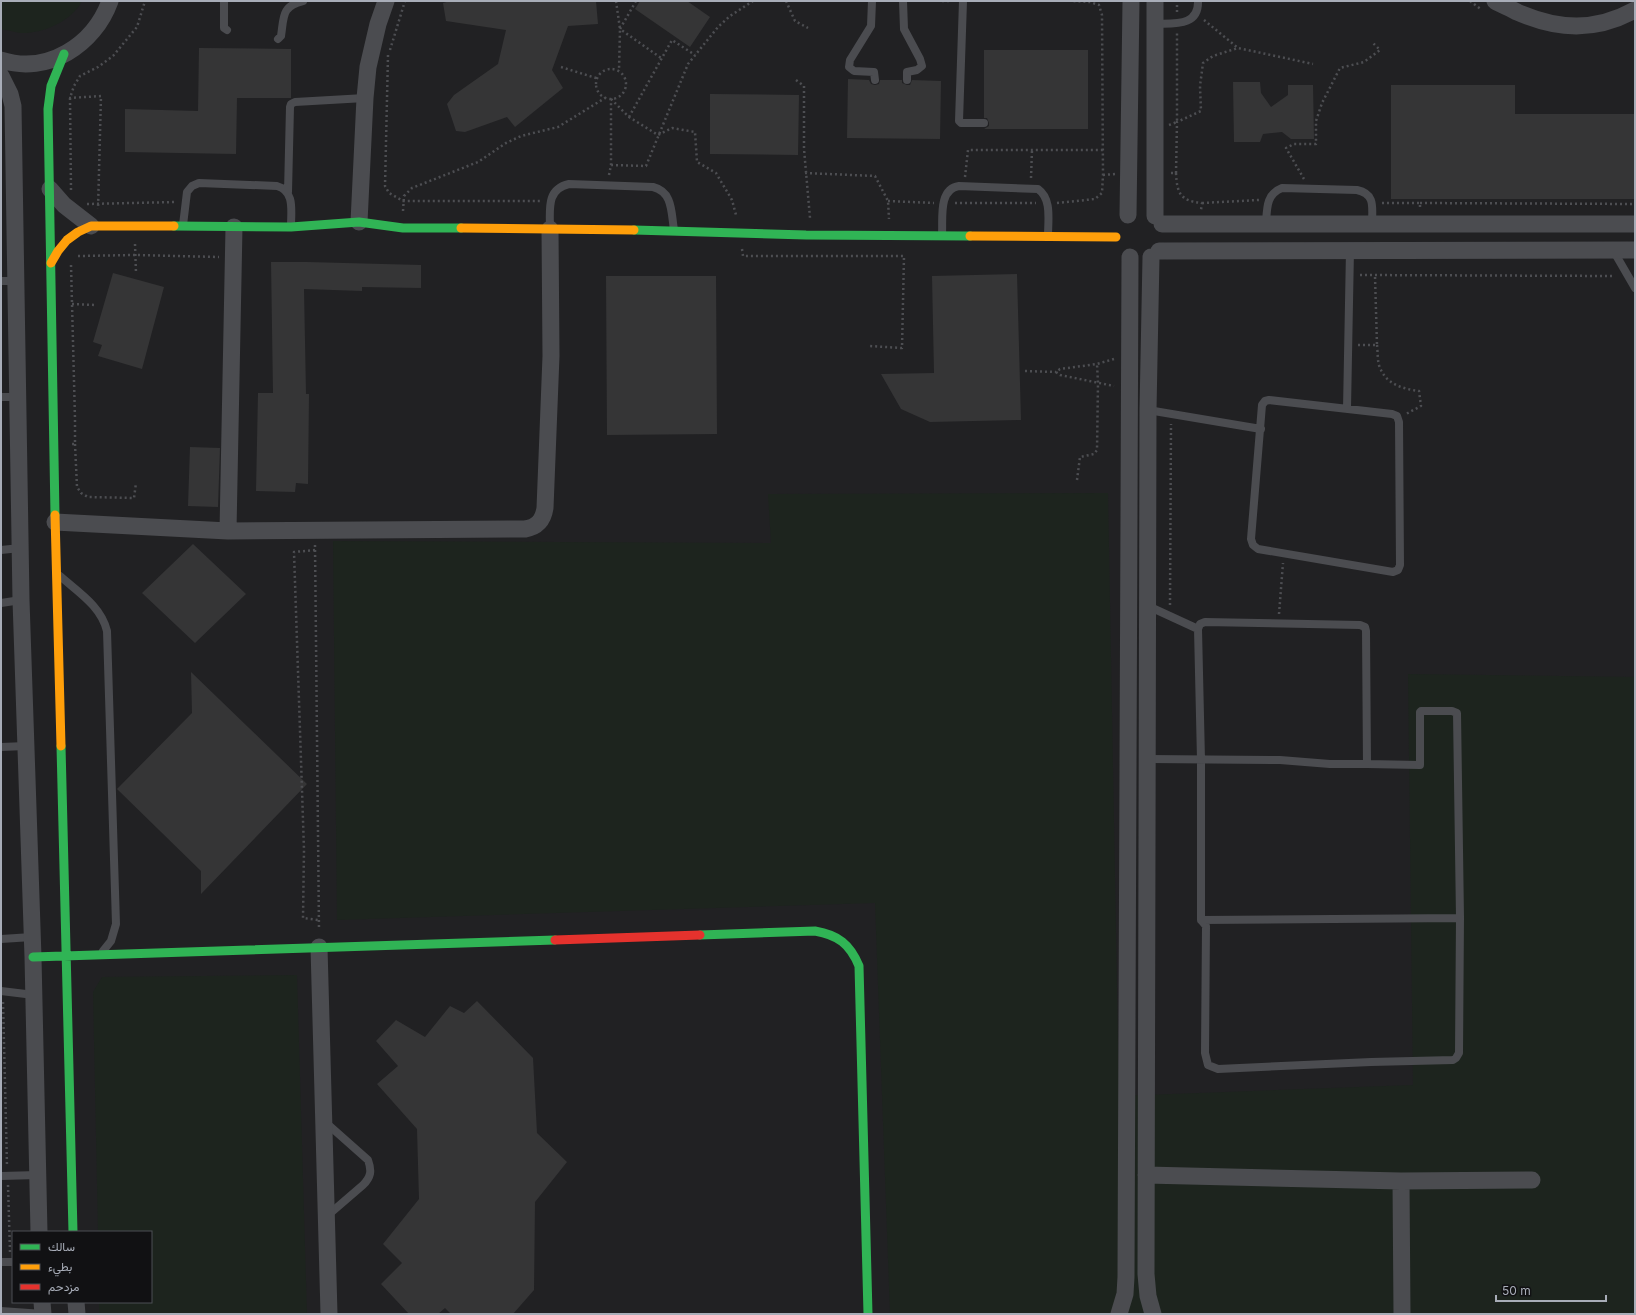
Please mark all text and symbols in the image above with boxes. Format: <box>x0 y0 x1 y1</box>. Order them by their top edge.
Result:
legend <box>12 1231 152 1303</box>
text: سالك <box>48 1239 75 1254</box>
text: بطيء <box>48 1259 72 1277</box>
scale bar <box>1496 1277 1606 1303</box>
text: مزدحم <box>48 1279 79 1295</box>
text: 50 m <box>1502 1283 1531 1298</box>

